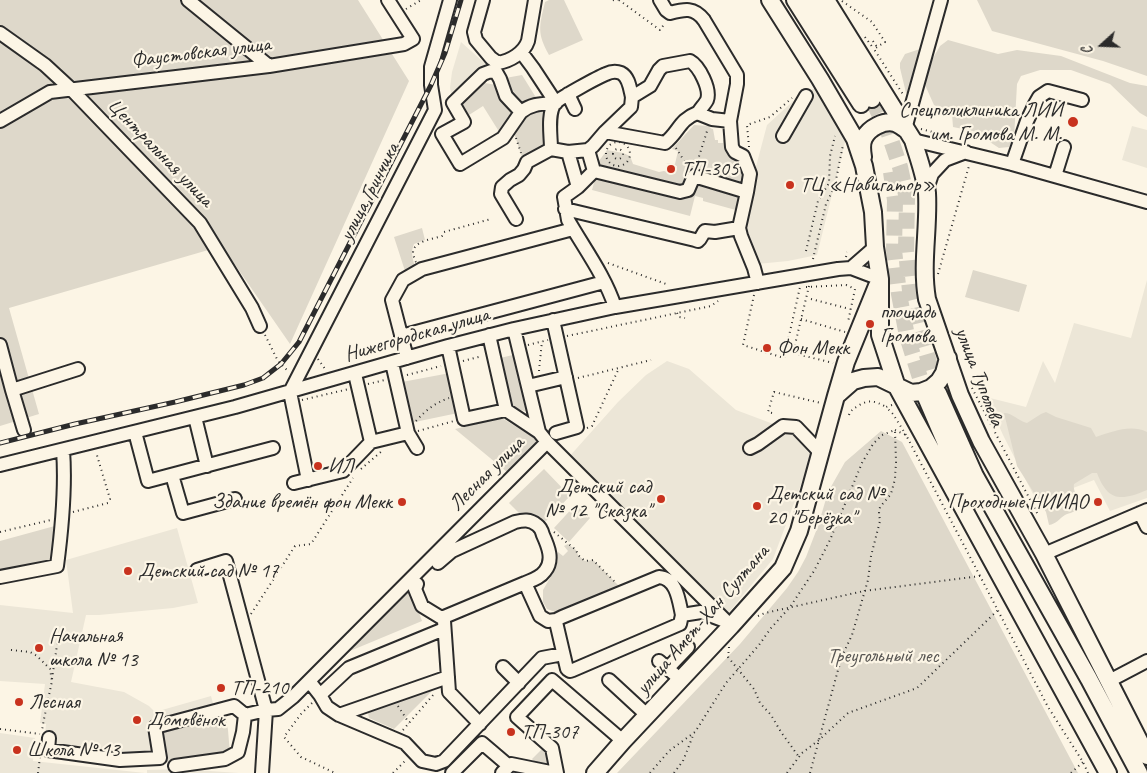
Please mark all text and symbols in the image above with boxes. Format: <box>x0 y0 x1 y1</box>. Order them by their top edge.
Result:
north arrow <box>1077 20 1127 70</box>
street label: Фаустовская улица <box>130 32 272 74</box>
text: С <box>1078 44 1097 56</box>
street label: Центральная улица <box>102 93 218 213</box>
place label: Спецполиклиника ЛИИ им. Громова М. М. <box>899 97 1062 147</box>
marker: Спецполиклиника ЛИИ им. Громова М. М. <box>1066 115 1080 129</box>
street label: улица Гринчика <box>334 139 406 245</box>
place label: ТП-305 <box>681 156 738 182</box>
marker: ТП-305 <box>665 163 677 175</box>
place label: ТЦ «Навигатор» <box>800 172 935 198</box>
marker: ТЦ «Навигатор» <box>784 179 796 191</box>
place label: площадь Громова <box>880 299 935 349</box>
street label: Нижегородская улица <box>342 302 492 368</box>
marker: площадь Громова <box>864 318 876 330</box>
street label: улица Туполева <box>949 324 1009 430</box>
place label: Фон Мекк <box>777 335 849 361</box>
marker: Фон Мекк <box>761 342 773 354</box>
street label: Лесная улица <box>444 431 530 517</box>
place label: ИЛ <box>328 453 354 479</box>
marker: ИЛ <box>312 460 324 472</box>
place label: Детский сад № 12 "Сказка" <box>545 474 651 524</box>
place label: Детский сад № 20 "Берёзка" <box>767 481 884 531</box>
place label: Здание времён фон Мекк <box>212 489 392 515</box>
place label: Проходные НИИАО <box>948 489 1088 515</box>
marker: Детский сад № 12 "Сказка" <box>655 493 667 505</box>
marker: Здание времён фон Мекк <box>396 496 408 508</box>
marker: Проходные НИИАО <box>1092 496 1104 508</box>
marker: Детский сад № 20 "Берёзка" <box>751 500 763 512</box>
street label: улица Амет-Хан Султана <box>631 540 775 700</box>
place label: Детский сад № 17 <box>138 558 279 584</box>
marker: Детский сад № 17 <box>122 565 134 577</box>
place label: Начальная школа № 13 <box>49 623 138 673</box>
marker: Начальная школа № 13 <box>33 642 45 654</box>
park label: Треугольный лес <box>827 643 939 669</box>
place label: ТП-210 <box>231 675 288 701</box>
marker: ТП-210 <box>215 682 227 694</box>
place label: Лесная <box>29 689 80 715</box>
marker: Лесная <box>13 696 25 708</box>
place label: Домовёнок <box>147 707 225 733</box>
marker: Домовёнок <box>131 714 143 726</box>
place label: ТП-307 <box>521 719 578 745</box>
marker: ТП-307 <box>505 726 517 738</box>
place label: Школа № 13 <box>27 737 120 763</box>
marker: Школа № 13 <box>11 744 23 756</box>

